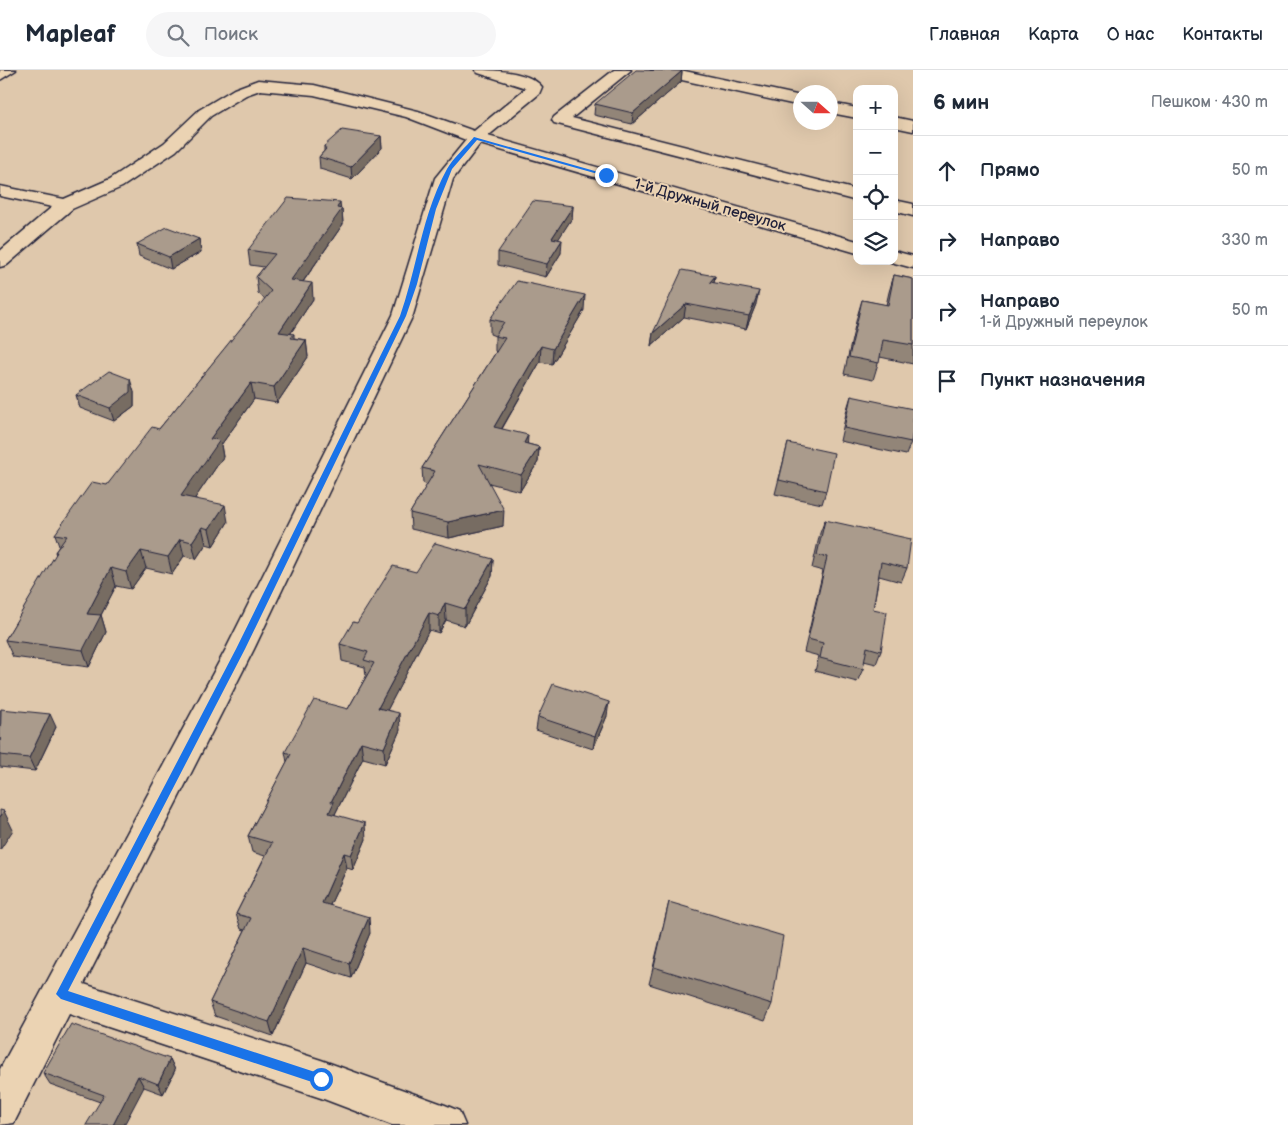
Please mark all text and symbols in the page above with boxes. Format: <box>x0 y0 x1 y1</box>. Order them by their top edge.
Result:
search box <box>146 12 496 57</box>
text: Mapleaf <box>25 20 116 49</box>
icon: search <box>164 21 192 49</box>
text: Поиск <box>204 23 258 46</box>
text: Главная <box>929 24 1000 45</box>
text: Карта <box>1028 24 1079 45</box>
text: О нас <box>1107 24 1154 45</box>
text: Контакты <box>1182 24 1263 45</box>
north arrow <box>793 85 838 130</box>
map controls <box>853 85 898 265</box>
button: + <box>853 85 898 130</box>
text: 6 мин <box>933 90 989 115</box>
text: Пешком · 430 m <box>1151 93 1268 112</box>
button: − <box>853 130 898 175</box>
icon: ahead <box>933 157 961 185</box>
text: Прямо <box>980 159 1040 182</box>
text: 50 m <box>1232 161 1268 180</box>
route end <box>595 164 618 187</box>
street label: 1-й Дружный переулок <box>632 174 788 236</box>
button: locate <box>853 175 898 220</box>
button: layers <box>853 220 898 265</box>
icon: right <box>933 227 961 255</box>
text: Направо <box>980 229 1060 252</box>
text: 330 m <box>1221 231 1268 250</box>
text: Направо <box>980 290 1060 313</box>
icon: right <box>933 297 961 325</box>
text: 50 m <box>1232 301 1268 320</box>
text: 1-й Дружный переулок <box>980 313 1148 332</box>
icon: arrive <box>933 367 961 395</box>
text: Пункт назначения <box>980 369 1145 392</box>
route start <box>310 1068 333 1091</box>

